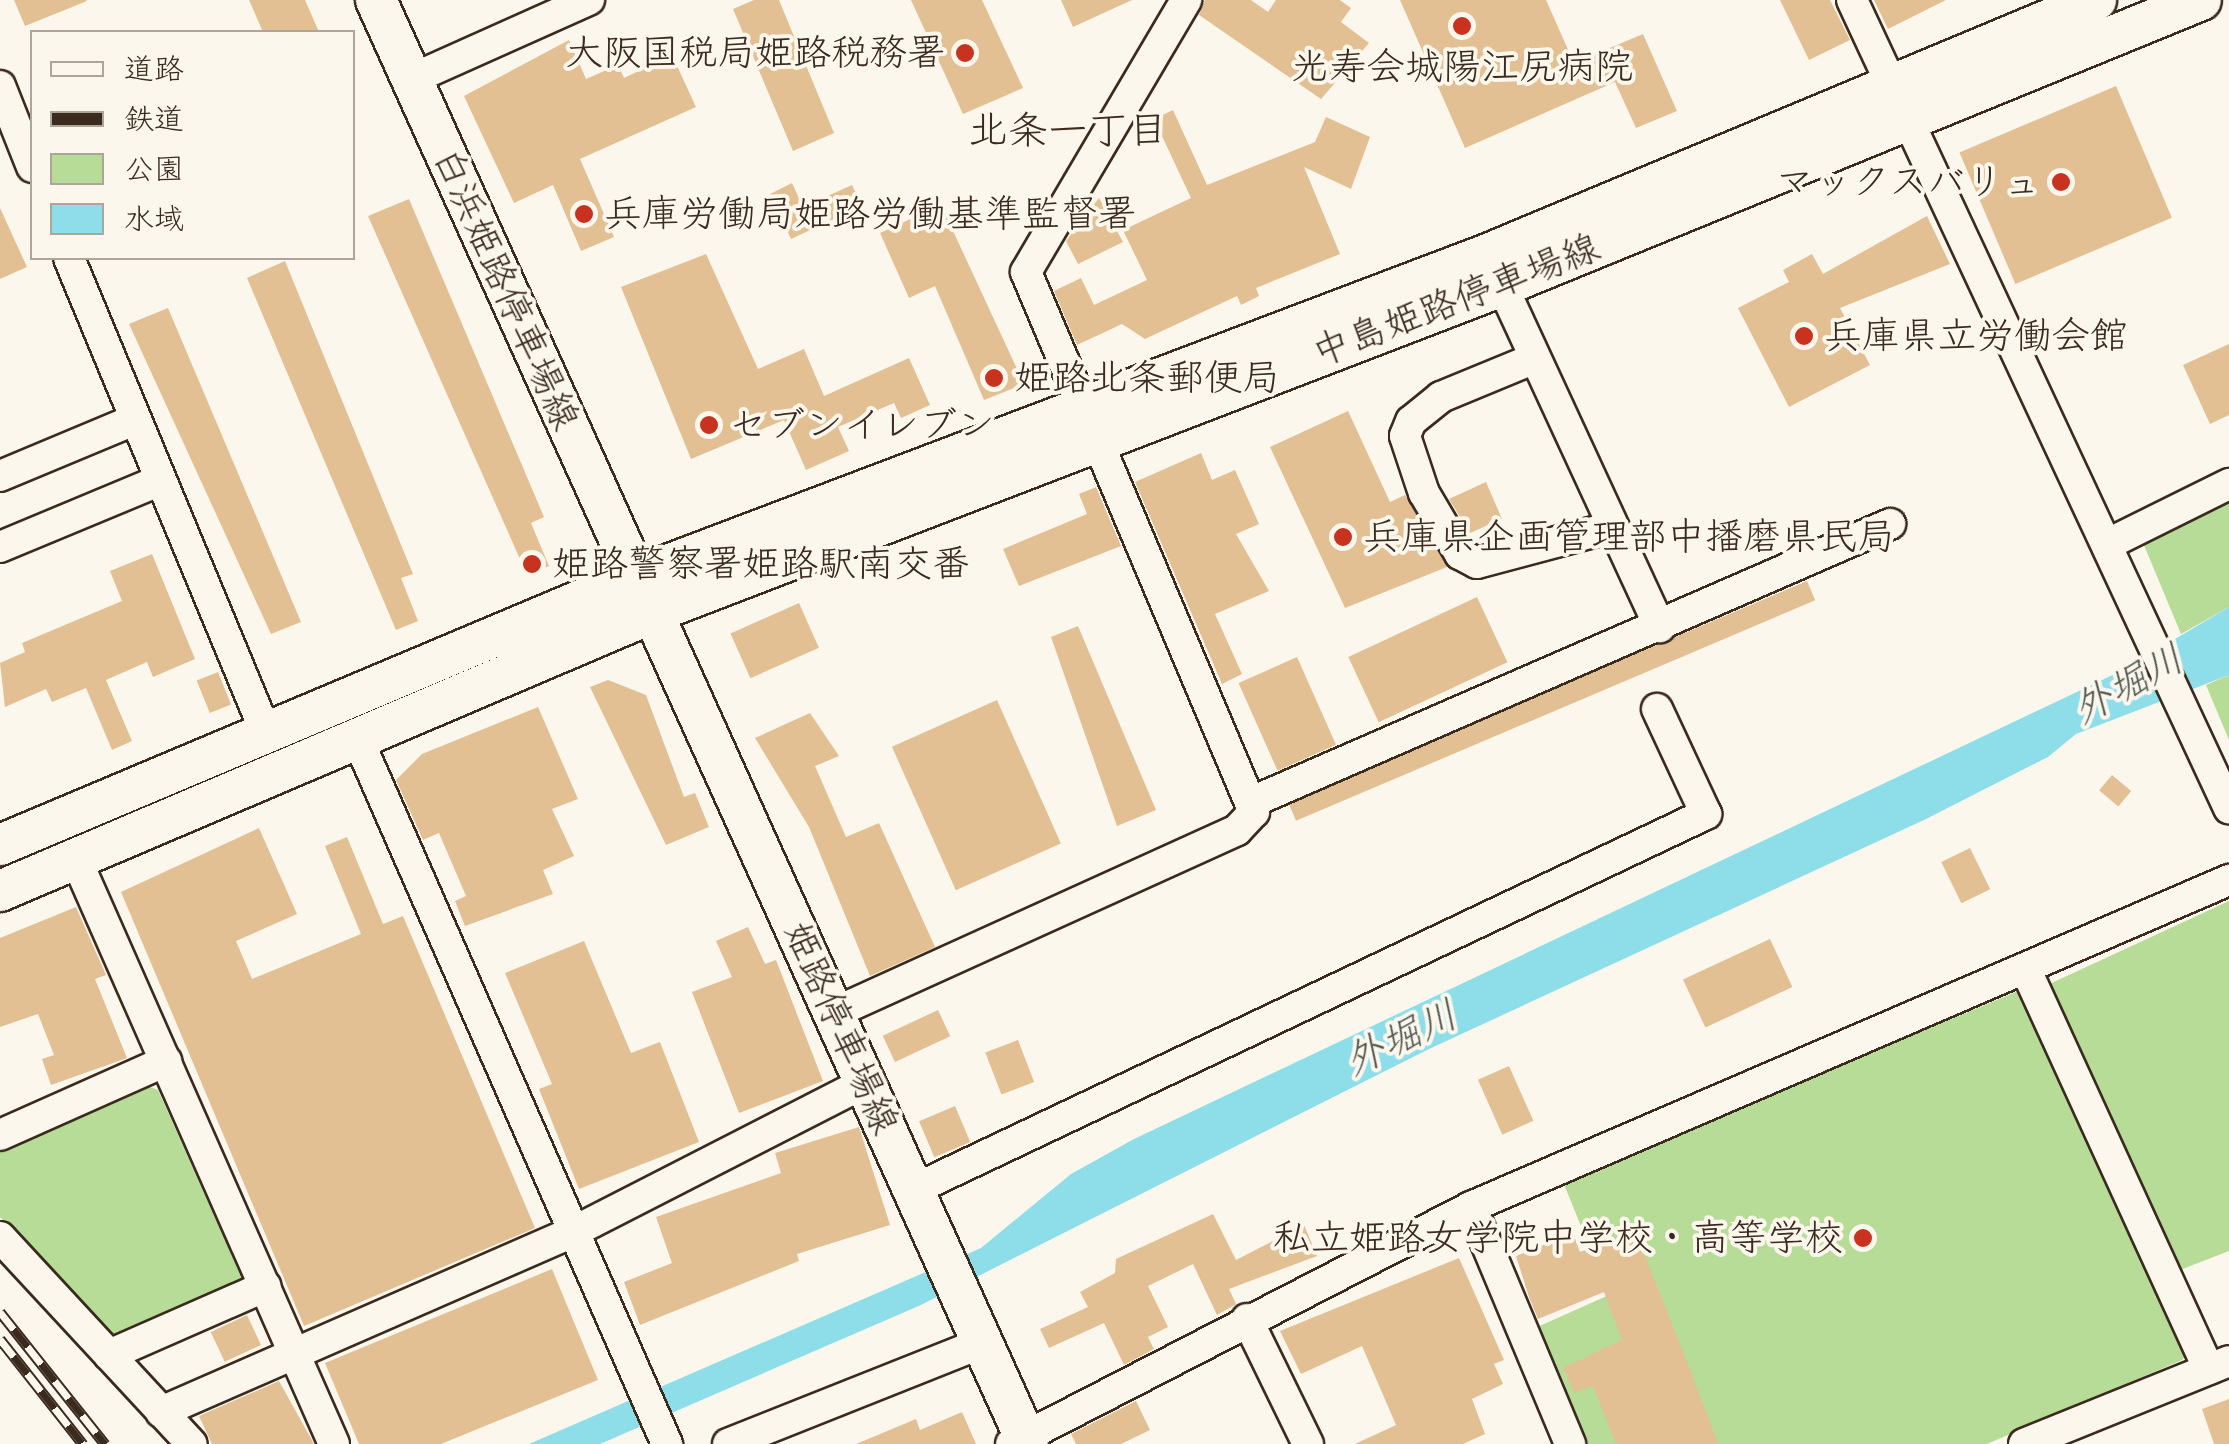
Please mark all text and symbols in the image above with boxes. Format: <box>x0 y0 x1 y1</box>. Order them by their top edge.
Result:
marker: 光寿会城陽江尻病院 <box>1449 13 1475 39</box>
legend <box>30 30 355 260</box>
place label: 大阪国税局姫路税務署 <box>565 30 945 76</box>
text: 道路 <box>124 42 184 96</box>
marker: 大阪国税局姫路税務署 <box>954 42 976 64</box>
place label: 光寿会城陽江尻病院 <box>1291 44 1633 90</box>
text: 鉄道 <box>124 92 184 146</box>
district label: 北条一丁目 <box>968 106 1168 154</box>
street label: 白浜姫路停車場線 <box>423 141 589 437</box>
text: 公園 <box>124 142 184 196</box>
place label: マックスバリュ <box>1775 159 2041 205</box>
marker: マックスバリュ <box>2050 171 2072 193</box>
place label: 兵庫労働局姫路労働基準監督署 <box>604 191 1136 237</box>
text: 水域 <box>124 192 184 246</box>
marker: 兵庫労働局姫路労働基準監督署 <box>573 203 595 225</box>
street label: 中島姫路停車場線 <box>1306 224 1606 376</box>
place label: 兵庫県立労働会館 <box>1824 313 2128 359</box>
marker: 兵庫県立労働会館 <box>1793 325 1815 347</box>
place label: 姫路北条郵便局 <box>1014 355 1280 401</box>
marker: 姫路北条郵便局 <box>983 367 1005 389</box>
place label: セブンイレブン <box>729 402 995 448</box>
marker: セブンイレブン <box>698 414 720 436</box>
place label: 兵庫県企画管理部中播磨県民局 <box>1363 514 1895 560</box>
marker: 兵庫県企画管理部中播磨県民局 <box>1332 526 1354 548</box>
place label: 姫路警察署姫路駅南交番 <box>552 541 970 587</box>
marker: 姫路警察署姫路駅南交番 <box>521 553 543 575</box>
water label: 外堀川 <box>2064 634 2192 734</box>
street label: 姫路停車場線 <box>774 915 908 1141</box>
water label: 外堀川 <box>1337 990 1465 1086</box>
place label: 私立姫路女学院中学校・高等学校 <box>1273 1215 1843 1261</box>
marker: 私立姫路女学院中学校・高等学校 <box>1852 1227 1874 1249</box>

